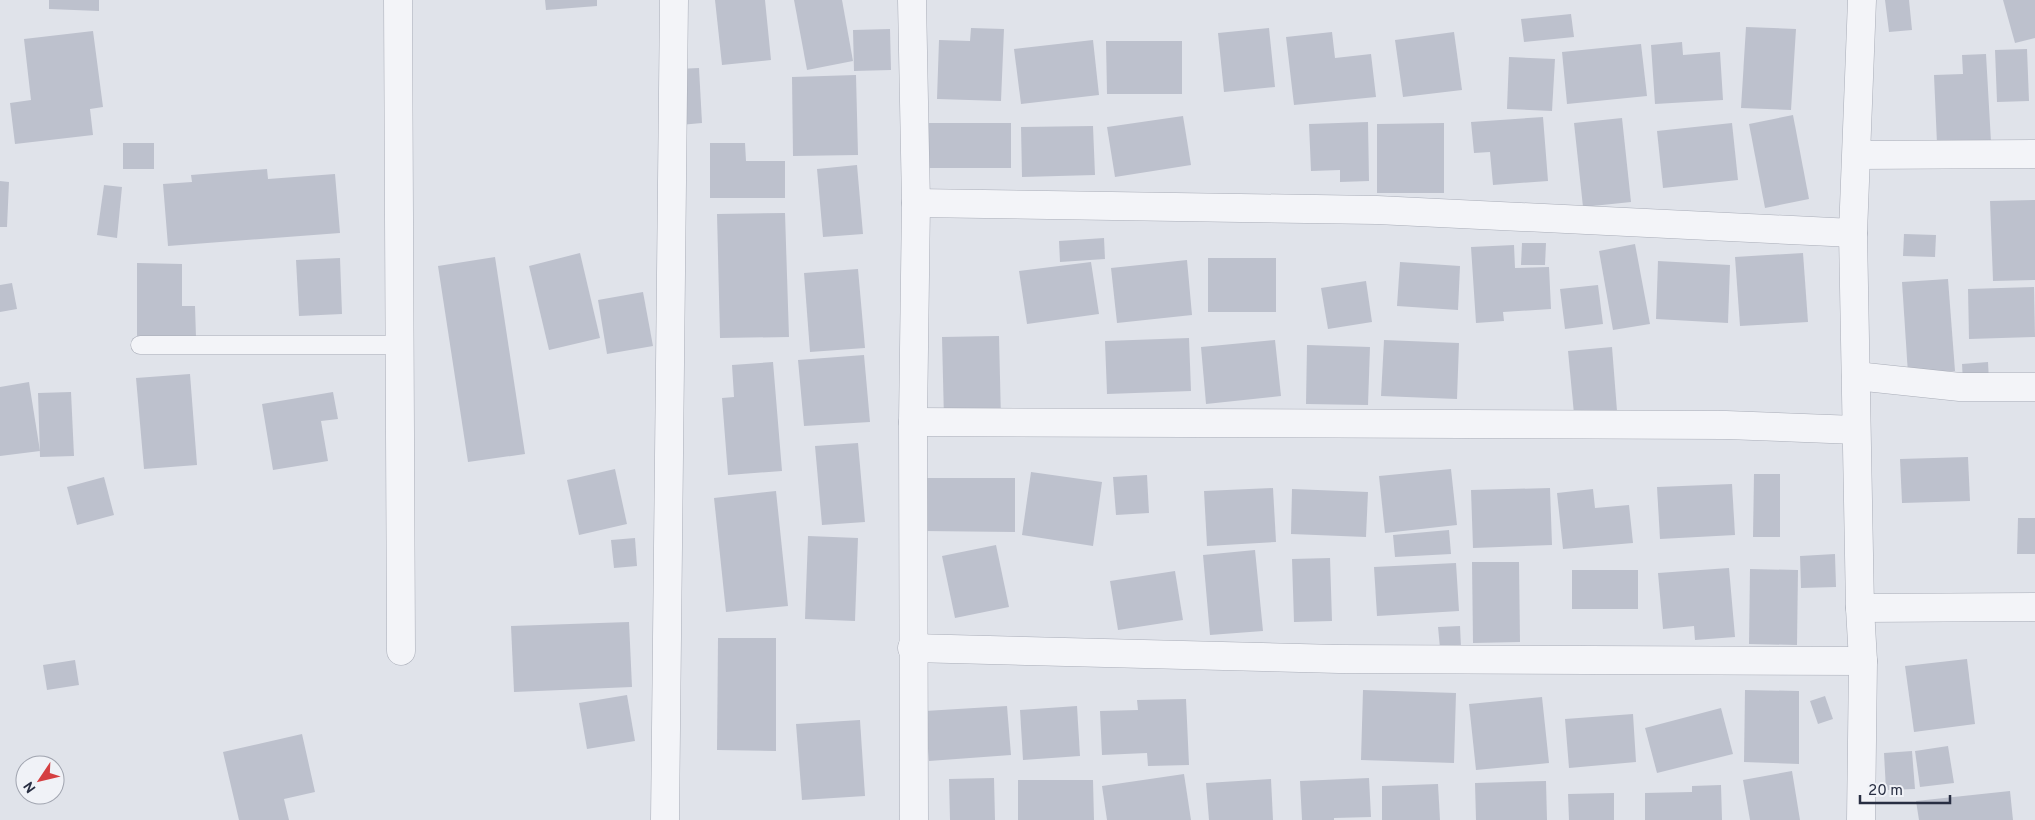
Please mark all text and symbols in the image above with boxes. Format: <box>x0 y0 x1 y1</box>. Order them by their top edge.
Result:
north arrow <box>15 755 65 805</box>
scale bar <box>1860 772 1950 804</box>
text: N <box>21 778 40 796</box>
text: 20 m <box>1868 782 1903 801</box>

